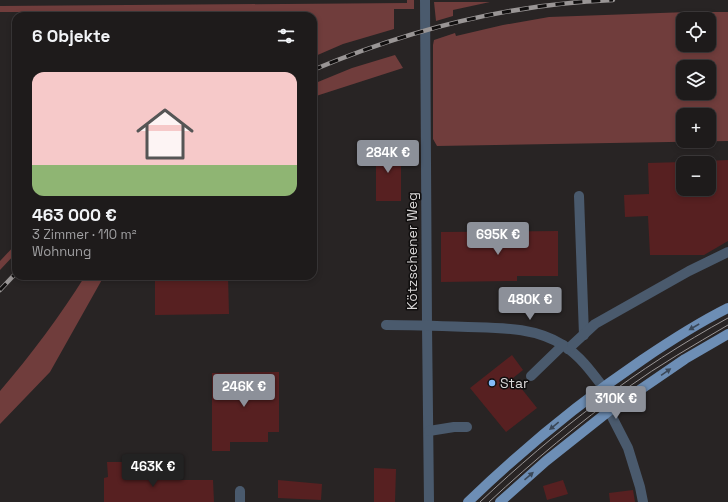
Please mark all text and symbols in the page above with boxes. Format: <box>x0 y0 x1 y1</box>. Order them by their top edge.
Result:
map controls <box>676 12 716 196</box>
button: locate <box>676 12 716 52</box>
text: 6 Objekte <box>32 25 110 47</box>
icon: filters <box>275 25 297 47</box>
button: layers <box>676 60 716 100</box>
icon: home <box>129 98 201 170</box>
button: + <box>676 108 716 148</box>
pin: 284K € <box>355 140 421 174</box>
text: 284K € <box>366 144 410 161</box>
button: − <box>676 156 716 196</box>
street label: Kötzschener Weg <box>403 192 421 310</box>
text: 463 000 € <box>32 204 117 226</box>
pin: 695K € <box>465 222 531 256</box>
text: 3 Zimmer · 110 m² <box>32 226 136 243</box>
text: 695K € <box>476 226 520 243</box>
text: Wohnung <box>32 243 91 260</box>
pin: 480K € <box>497 287 563 321</box>
text: 480K € <box>508 291 552 308</box>
one-way arrow <box>688 323 700 330</box>
one-way arrow <box>661 368 671 376</box>
pin: 246K € <box>211 374 277 408</box>
place label: Star <box>500 374 528 392</box>
text: 246K € <box>222 378 266 395</box>
marker: Star <box>487 378 497 388</box>
pin: 310K € <box>583 386 649 420</box>
text: 310K € <box>595 390 637 407</box>
one-way arrow <box>548 422 559 430</box>
pin: 463K € <box>120 454 186 488</box>
text: 463K € <box>131 458 175 475</box>
one-way arrow <box>524 471 534 481</box>

